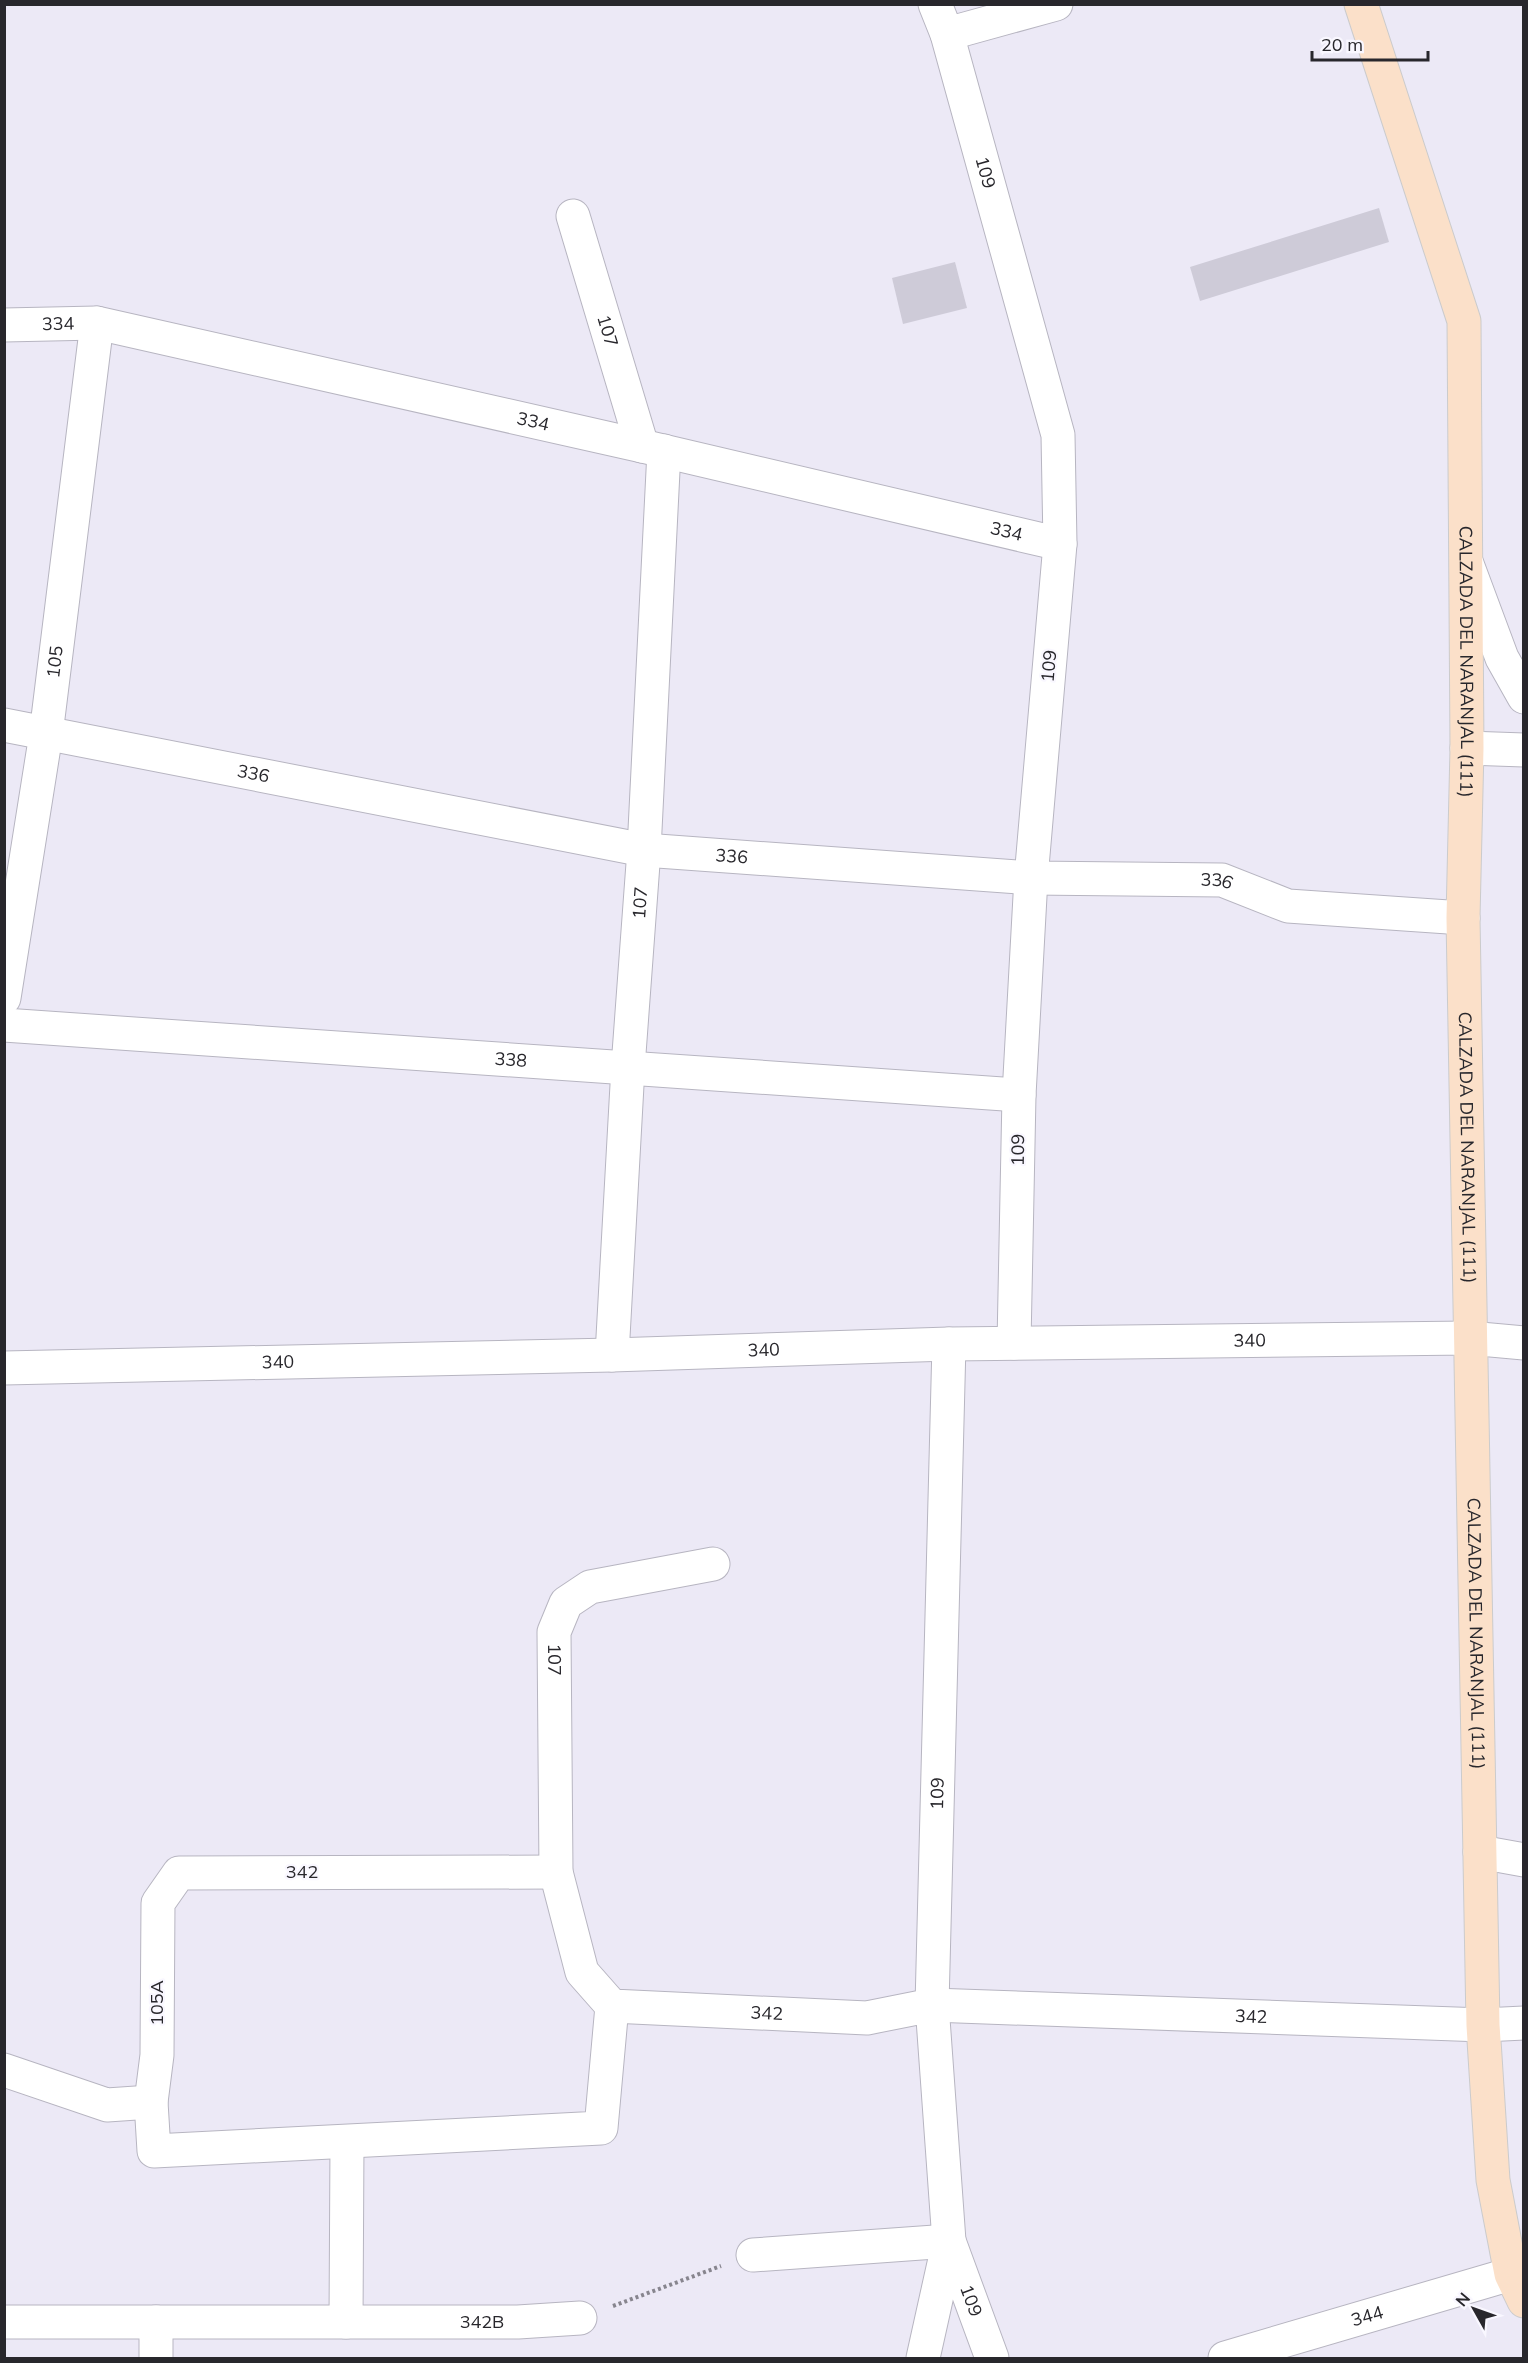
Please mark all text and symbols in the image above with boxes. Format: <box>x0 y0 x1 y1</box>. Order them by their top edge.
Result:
scale bar <box>1312 24 1428 62</box>
text: 20 m <box>1321 33 1363 56</box>
street label: 109 <box>970 154 1001 191</box>
street label: 334 <box>42 311 75 335</box>
street label: 107 <box>592 312 624 350</box>
street label: 334 <box>515 406 552 436</box>
street label: 334 <box>988 516 1025 546</box>
street label: CALZADA DEL NARANJAL (111) <box>1454 526 1479 798</box>
street label: 105 <box>41 644 68 679</box>
street label: 109 <box>1036 649 1061 683</box>
street label: 336 <box>235 759 272 788</box>
street label: 336 <box>715 843 749 868</box>
street label: 336 <box>1201 868 1237 894</box>
street label: 107 <box>627 886 652 920</box>
street label: CALZADA DEL NARANJAL (111) <box>1454 1011 1482 1284</box>
street label: 338 <box>494 1047 528 1072</box>
street label: 109 <box>1006 1134 1029 1166</box>
street label: 340 <box>1233 1328 1266 1352</box>
street label: 340 <box>747 1338 780 1362</box>
street label: 340 <box>261 1350 294 1373</box>
street label: CALZADA DEL NARANJAL (111) <box>1462 1497 1490 1770</box>
street label: 107 <box>543 1643 566 1676</box>
street label: 109 <box>925 1777 949 1810</box>
street label: 342 <box>286 1860 318 1883</box>
street label: 105A <box>145 1980 168 2026</box>
street label: 342 <box>750 2001 784 2025</box>
street label: 342 <box>1235 2004 1268 2028</box>
north arrow <box>1444 2279 1504 2339</box>
street label: 109 <box>955 2281 988 2320</box>
text: N <box>1451 2288 1474 2310</box>
street label: 344 <box>1348 2300 1386 2331</box>
street label: 342B <box>460 2310 504 2333</box>

